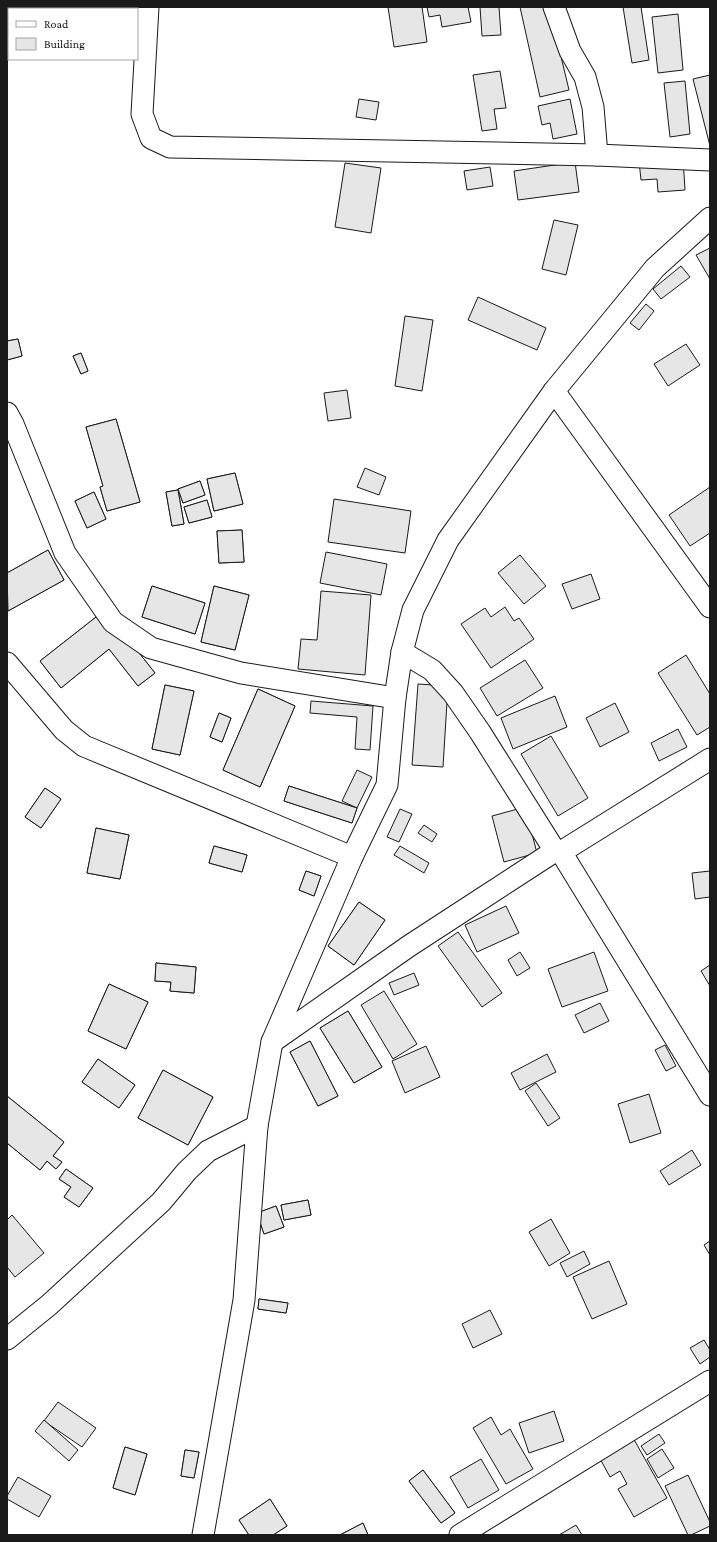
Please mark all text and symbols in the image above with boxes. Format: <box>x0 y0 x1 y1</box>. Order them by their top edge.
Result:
legend <box>8 8 138 60</box>
text: Road <box>44 17 69 31</box>
text: Building <box>44 37 85 51</box>

